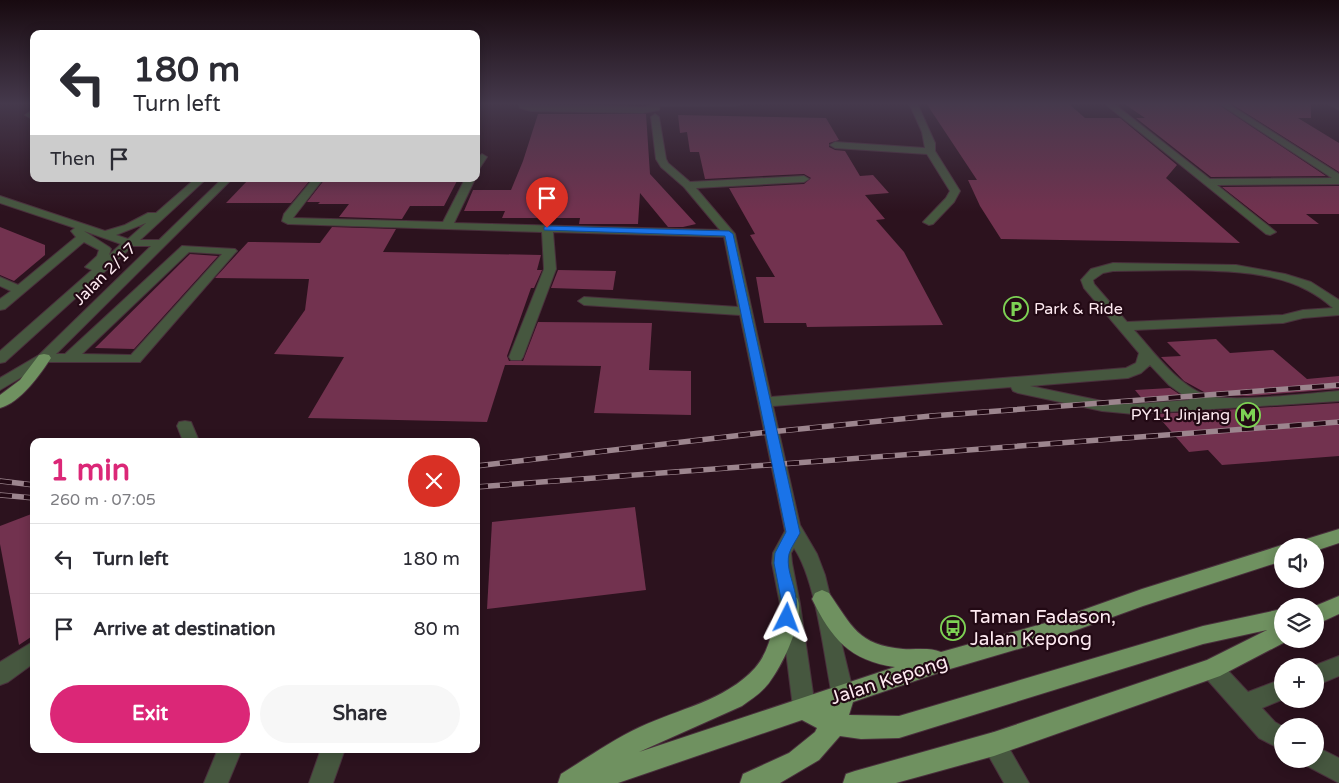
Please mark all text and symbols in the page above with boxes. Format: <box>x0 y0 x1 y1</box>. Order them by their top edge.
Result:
text: 180 m <box>133 49 240 91</box>
icon: left <box>50 50 115 115</box>
text: Turn left <box>133 91 221 117</box>
icon: arrive <box>105 145 133 173</box>
text: Then <box>50 148 95 170</box>
pin <box>526 177 568 228</box>
icon: arrive <box>533 184 561 212</box>
street label: Jalan 2/17 <box>69 238 141 310</box>
parking icon: Park & Ride <box>1003 296 1029 322</box>
place label: Park & Ride <box>1034 299 1123 319</box>
metro station icon: PY11 Jinjang <box>1235 402 1261 428</box>
place label: PY11 Jinjang <box>1131 405 1230 425</box>
text: 1 min <box>50 452 130 489</box>
button: close <box>408 455 460 507</box>
text: 260 m · 07:05 <box>50 490 156 510</box>
map controls <box>1274 538 1324 768</box>
button: sound <box>1274 538 1324 588</box>
icon: left <box>50 545 78 573</box>
text: Turn left <box>93 548 169 570</box>
text: 180 m <box>402 548 460 570</box>
position arrow <box>760 591 812 643</box>
button: layers <box>1274 598 1324 648</box>
place label: Taman Fadason, Jalan Kepong <box>970 606 1116 650</box>
icon: arrive <box>50 615 78 643</box>
bus stop icon: Taman Fadason, Jalan Kepong <box>940 615 966 641</box>
text: Arrive at destination <box>93 618 276 640</box>
text: 80 m <box>414 618 460 640</box>
street label: Jalan Kepong <box>828 651 950 709</box>
button: + <box>1274 658 1324 708</box>
button: Exit <box>50 685 250 743</box>
button: Share <box>260 685 460 743</box>
button: − <box>1274 718 1324 768</box>

